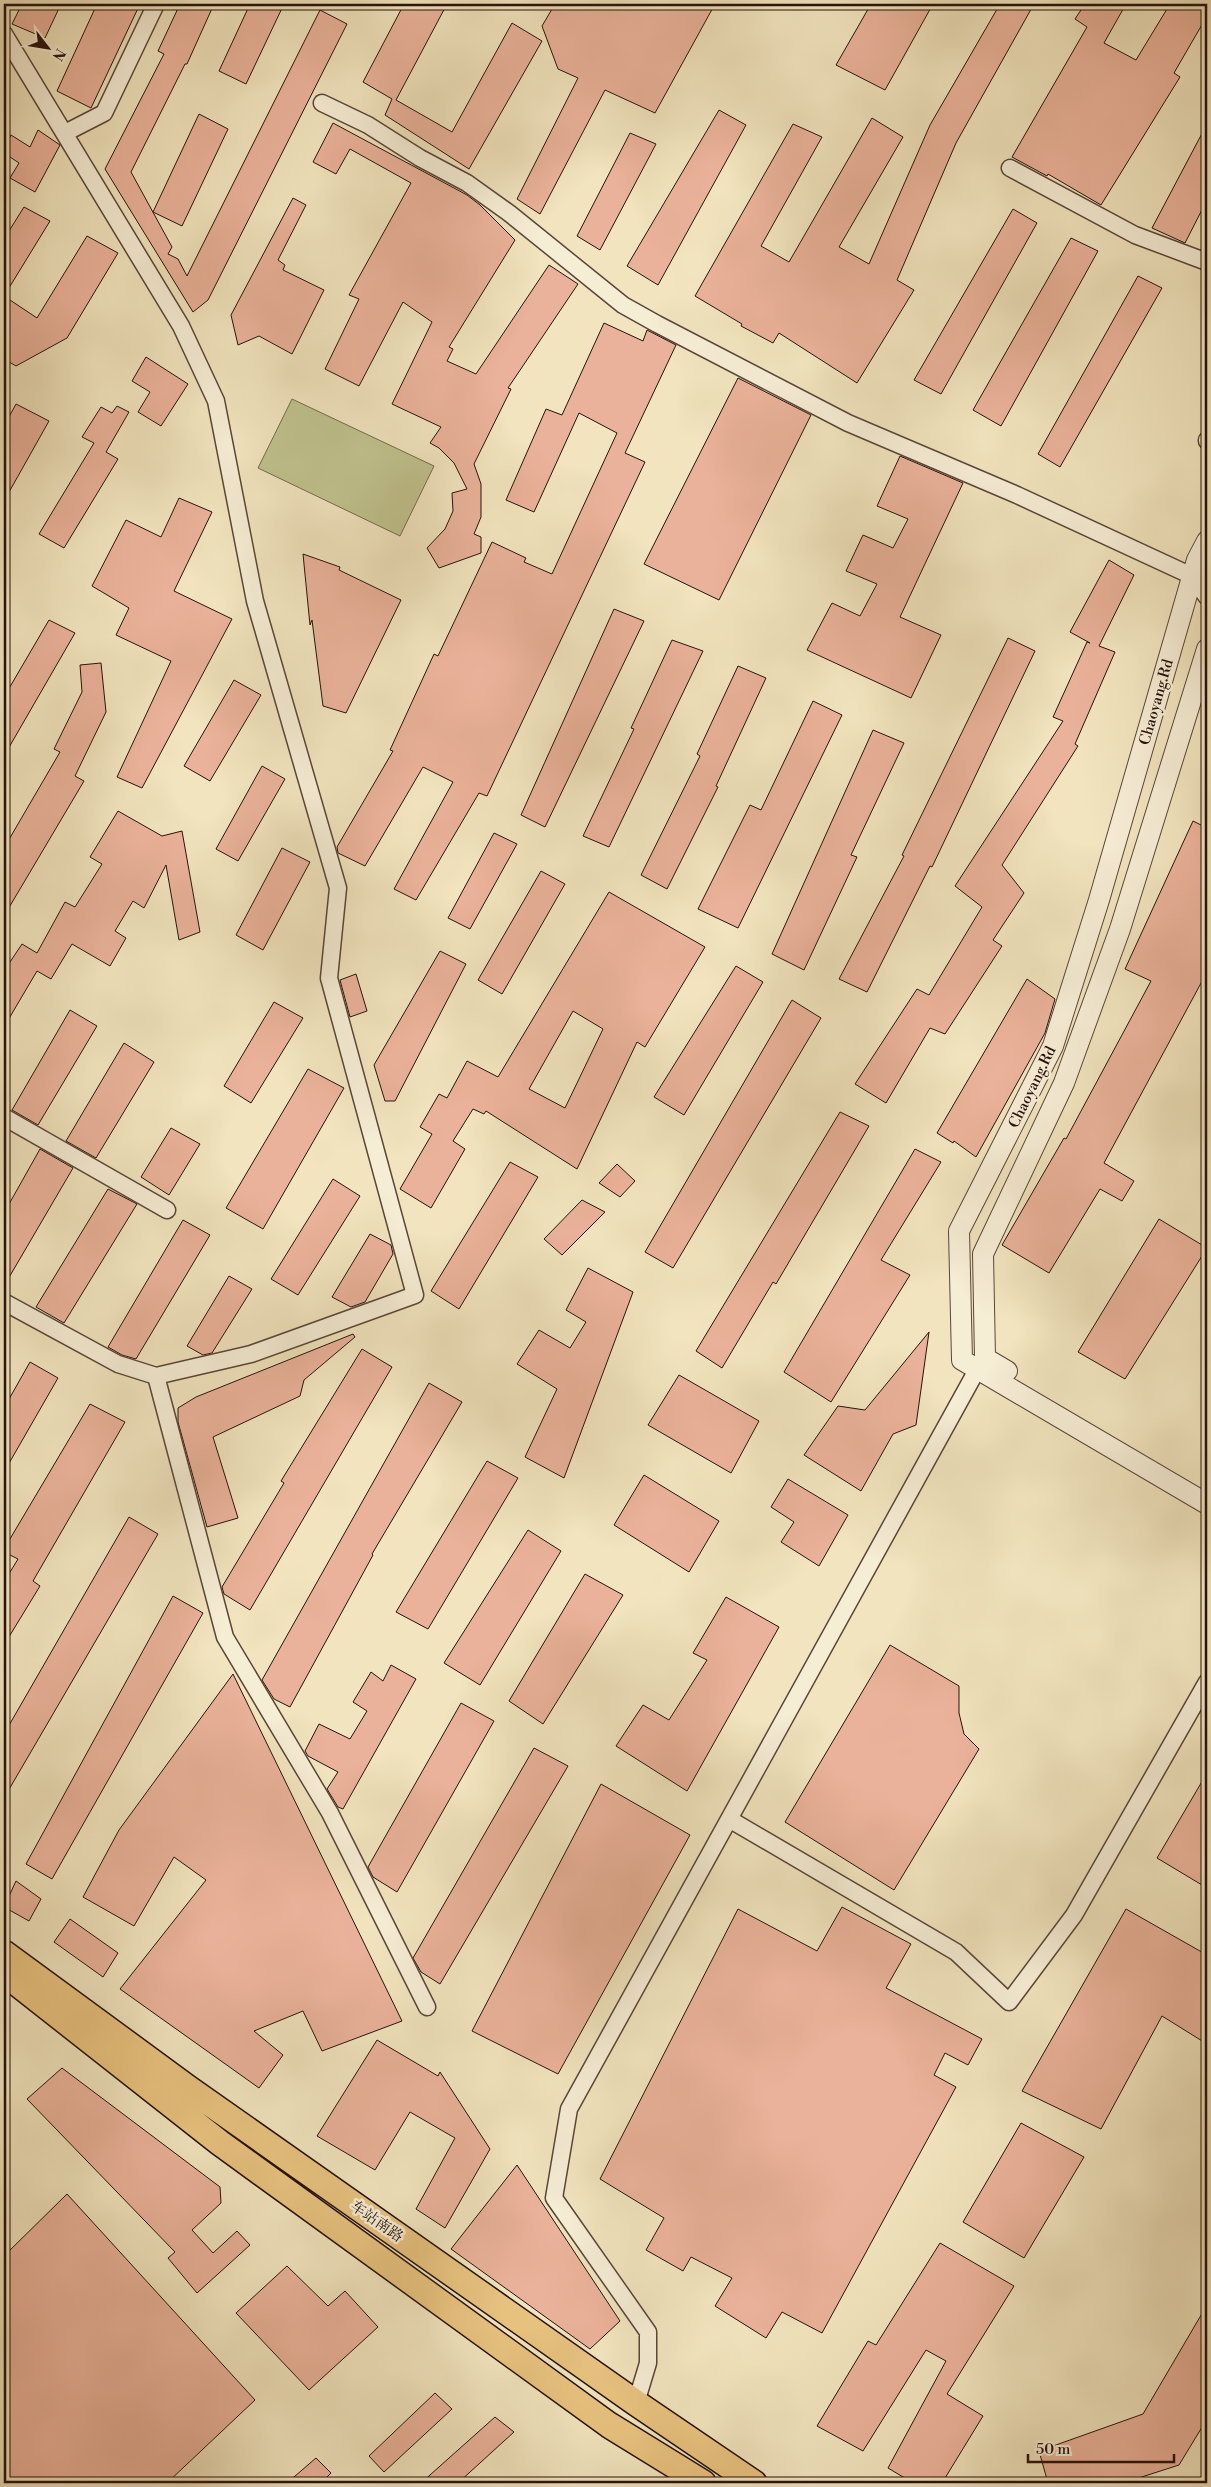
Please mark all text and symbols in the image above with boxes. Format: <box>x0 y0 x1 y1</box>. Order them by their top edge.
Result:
north arrow <box>22 22 72 72</box>
text: N <box>48 45 69 64</box>
street label: Chaoyang.Rd <box>1135 656 1178 747</box>
street label: Chaoyang.Rd <box>1004 1043 1061 1131</box>
street label: 车站南路 <box>347 2196 407 2246</box>
scale bar <box>1028 2432 1175 2464</box>
text: 50 m <box>1036 2440 1070 2459</box>

